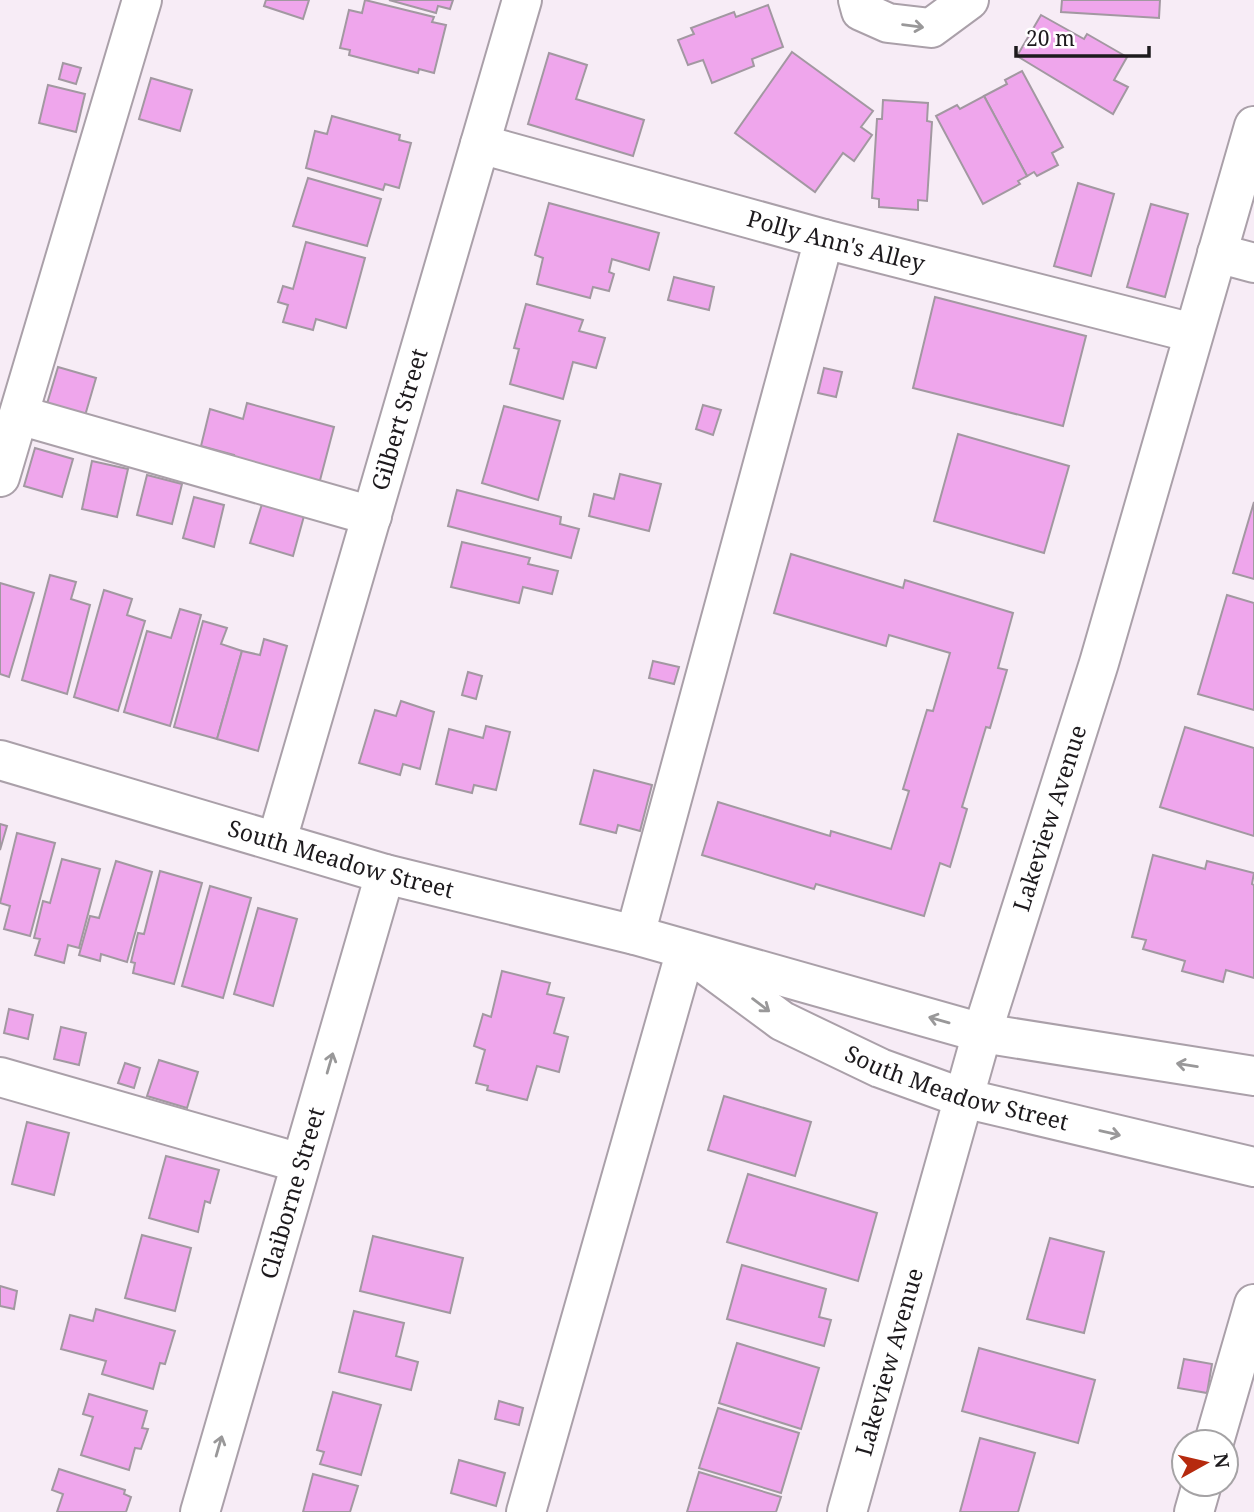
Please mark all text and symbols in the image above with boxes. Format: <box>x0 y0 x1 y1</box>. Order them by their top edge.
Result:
scale bar <box>1016 14 1149 58</box>
one-way arrow <box>901 19 924 32</box>
text: 20 m <box>1026 24 1075 52</box>
street label: Polly Ann's Alley <box>744 202 928 279</box>
street label: Gilbert Street <box>363 344 435 494</box>
street label: Lakeview Avenue <box>1005 721 1093 915</box>
street label: South Meadow Street <box>224 811 457 905</box>
one-way arrow <box>751 998 769 1013</box>
one-way arrow <box>928 1013 950 1026</box>
street label: South Meadow Street <box>840 1037 1072 1137</box>
one-way arrow <box>324 1052 337 1074</box>
one-way arrow <box>1176 1058 1199 1071</box>
street label: Claiborne Street <box>251 1103 332 1282</box>
one-way arrow <box>1098 1127 1121 1140</box>
street label: Lakeview Avenue <box>847 1264 930 1459</box>
north arrow <box>1170 1428 1240 1498</box>
one-way arrow <box>213 1436 226 1458</box>
text: N <box>1208 1451 1236 1470</box>

